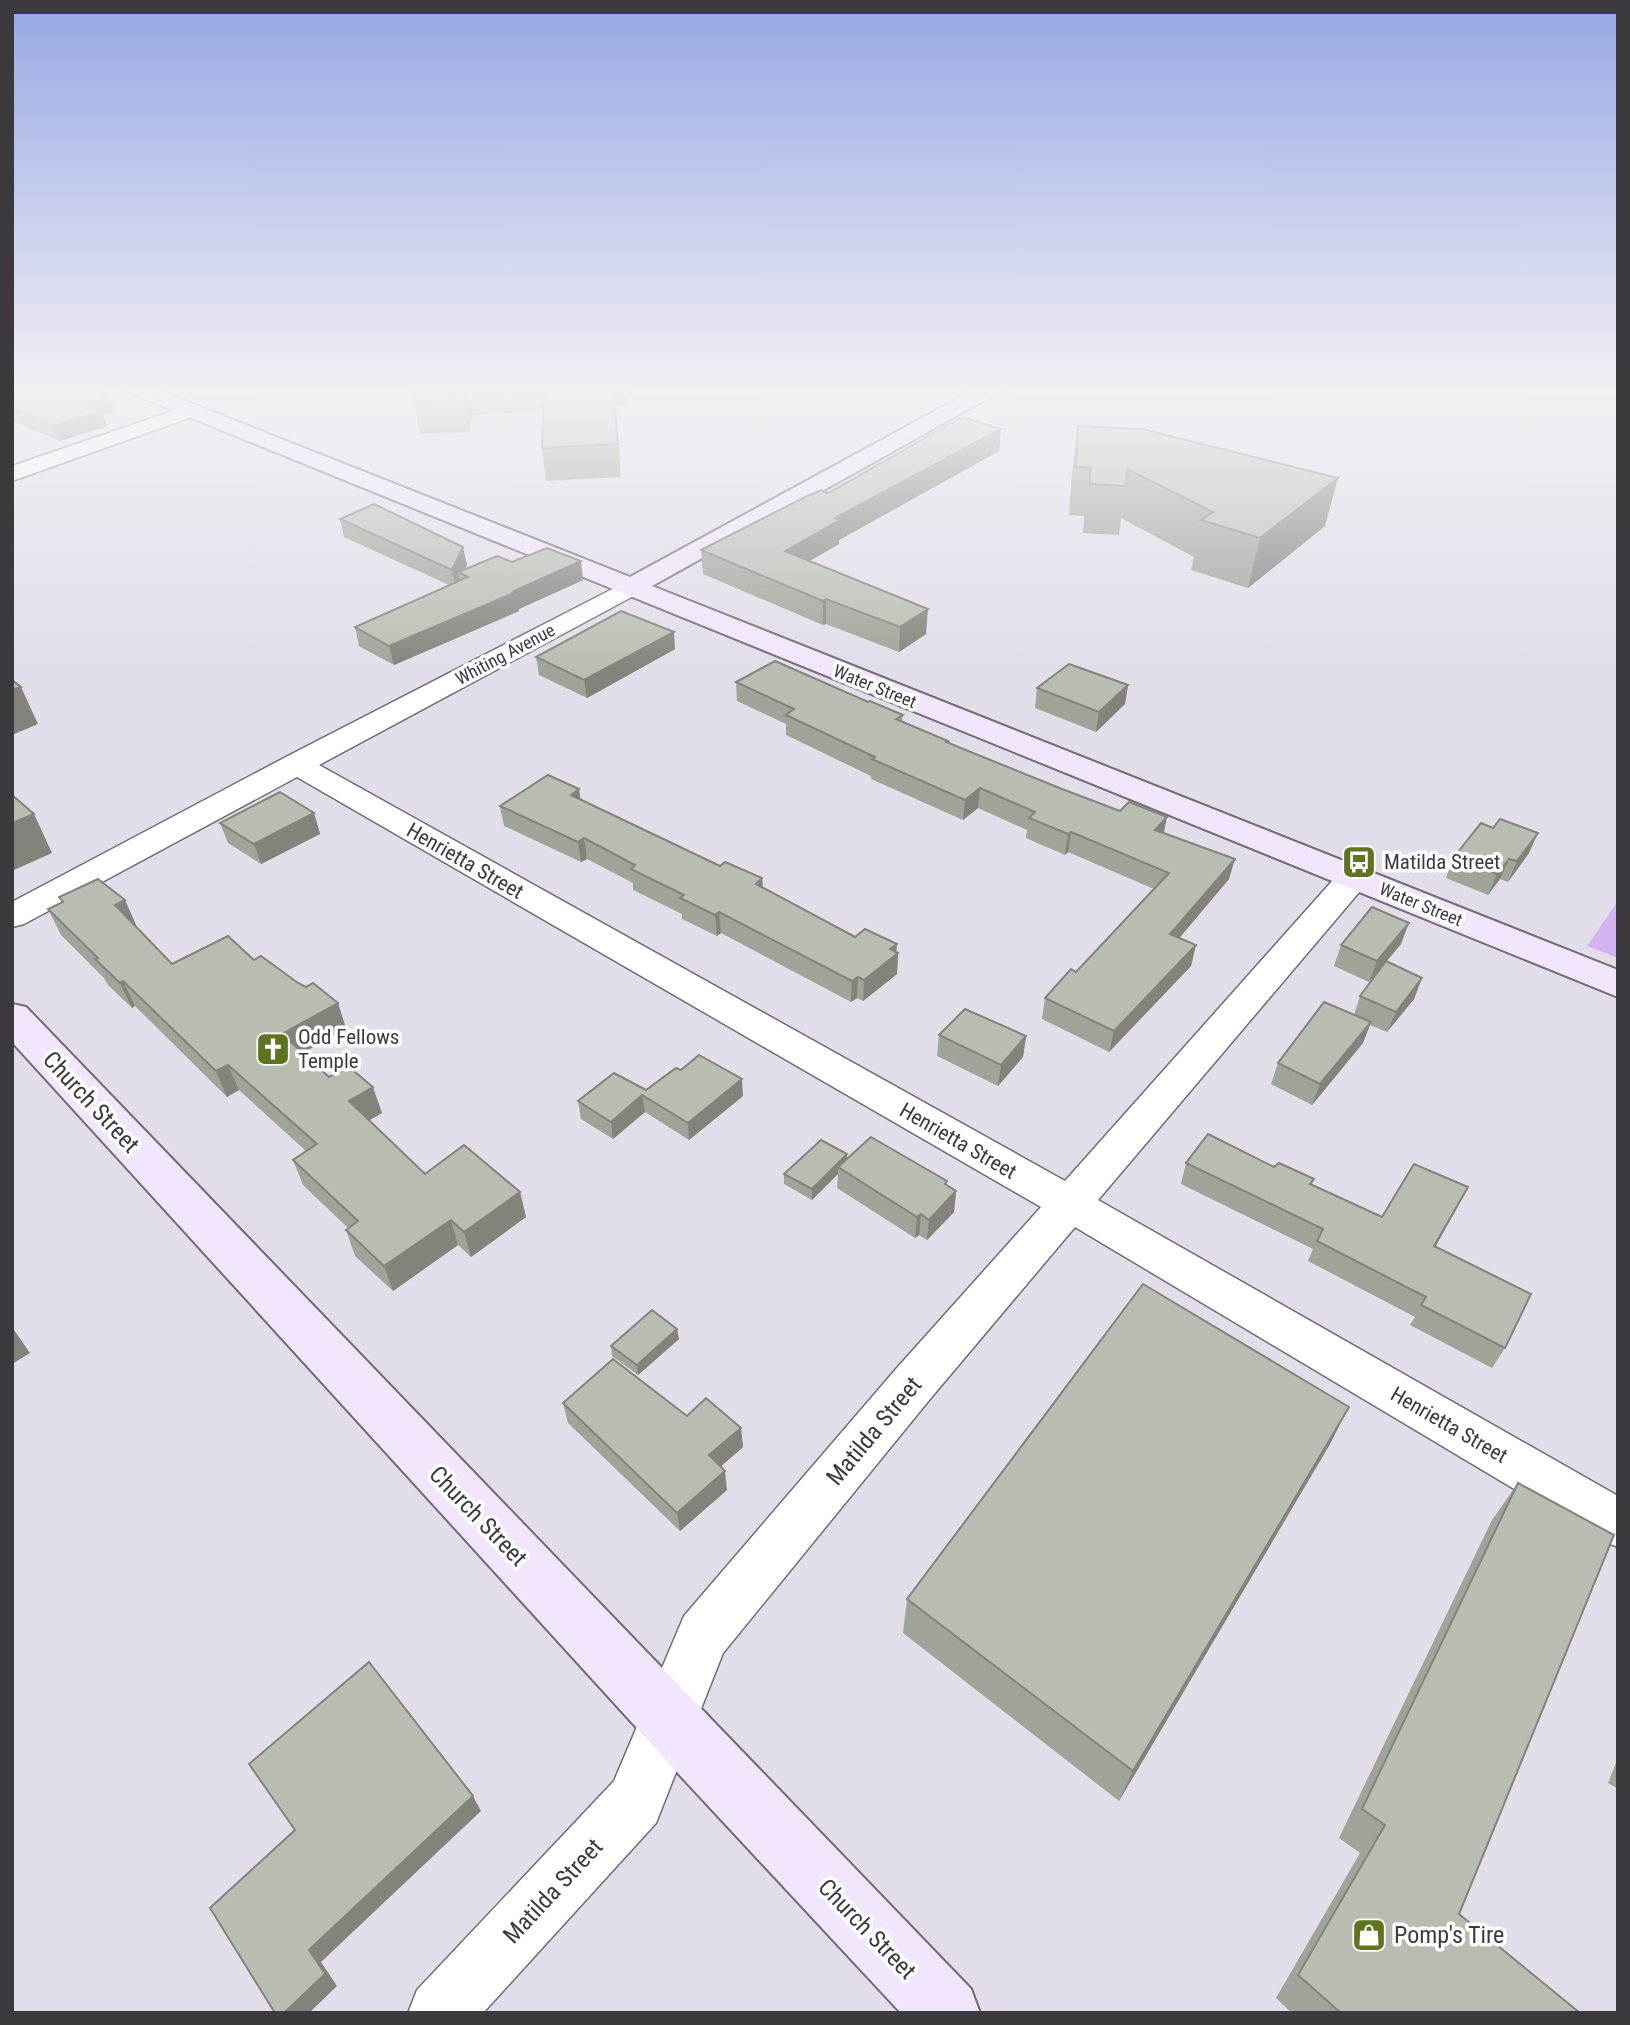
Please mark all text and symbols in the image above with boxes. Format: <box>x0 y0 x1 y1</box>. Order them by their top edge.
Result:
street label: Whiting Avenue <box>452 619 558 689</box>
street label: Water Street <box>830 660 920 712</box>
street label: Henrietta Street <box>402 818 528 904</box>
bus stop icon: Matilda Street <box>1340 843 1378 881</box>
place label: Matilda Street <box>1384 850 1500 874</box>
street label: Water Street <box>1376 878 1466 930</box>
place label: Odd Fellows Temple <box>298 1025 399 1073</box>
church icon: Odd Fellows Temple <box>254 1030 292 1068</box>
street label: Church Street <box>37 1046 145 1158</box>
street label: Henrietta Street <box>895 1098 1021 1184</box>
street label: Matilda Street <box>821 1371 927 1491</box>
street label: Henrietta Street <box>1386 1382 1512 1468</box>
street label: Church Street <box>423 1460 533 1572</box>
street label: Matilda Street <box>497 1833 609 1949</box>
street label: Church Street <box>812 1873 922 1985</box>
shop icon: Pomp's Tire <box>1350 1916 1388 1954</box>
place label: Pomp's Tire <box>1394 1921 1504 1949</box>

